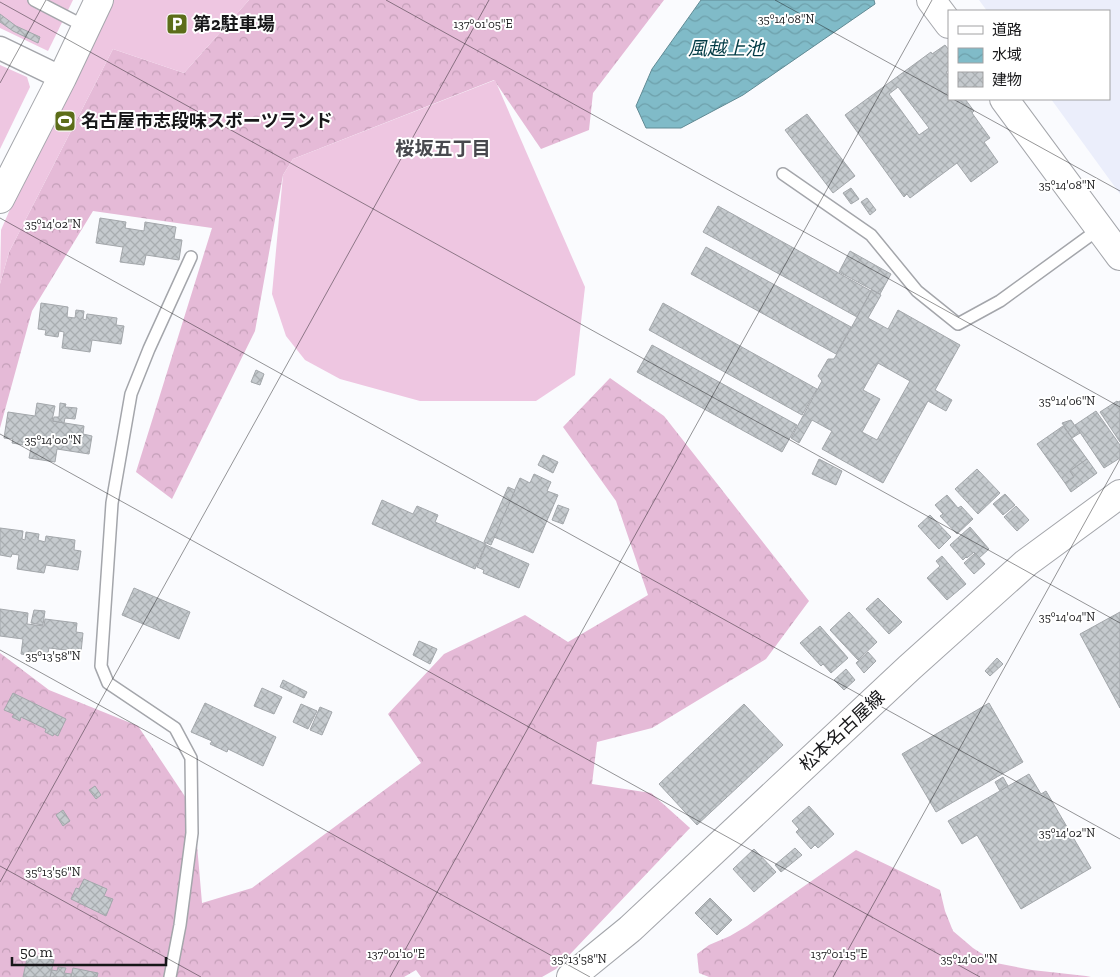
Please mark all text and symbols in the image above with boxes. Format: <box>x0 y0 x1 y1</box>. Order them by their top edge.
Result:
legend <box>948 10 1110 100</box>
parking icon: 第2駐車場 <box>165 12 189 36</box>
text: 35°14'08"N <box>758 12 814 26</box>
place label: 第2駐車場 <box>193 13 275 35</box>
text: 137°01'05"E <box>453 17 513 31</box>
text: 道路 <box>992 21 1022 39</box>
water label: 風越上池 <box>688 37 766 60</box>
text: 水域 <box>992 46 1022 64</box>
text: 建物 <box>992 71 1022 89</box>
sports icon: 名古屋市志段味スポーツランド <box>53 109 77 133</box>
place label: 名古屋市志段味スポーツランド <box>81 110 333 132</box>
district label: 桜坂五丁目 <box>395 137 491 160</box>
text: 35°14'08"N <box>1039 178 1095 192</box>
text: 35°14'02"N <box>25 217 81 231</box>
text: 35°14'06"N <box>1039 394 1095 408</box>
text: 35°14'00"N <box>24 433 82 447</box>
text: 35°14'04"N <box>1039 610 1095 624</box>
text: 35°13'58"N <box>25 649 81 663</box>
street label: 松本名古屋線 <box>795 686 889 776</box>
text: 35°14'02"N <box>1039 826 1095 840</box>
text: 35°13'56"N <box>25 865 81 879</box>
scale bar <box>12 934 166 966</box>
text: 50 m <box>20 943 53 961</box>
text: 137°01'10"E <box>367 947 425 961</box>
text: 137°01'15"E <box>811 947 867 961</box>
text: 35°13'58"N <box>551 952 607 966</box>
text: 35°14'00"N <box>940 952 998 966</box>

